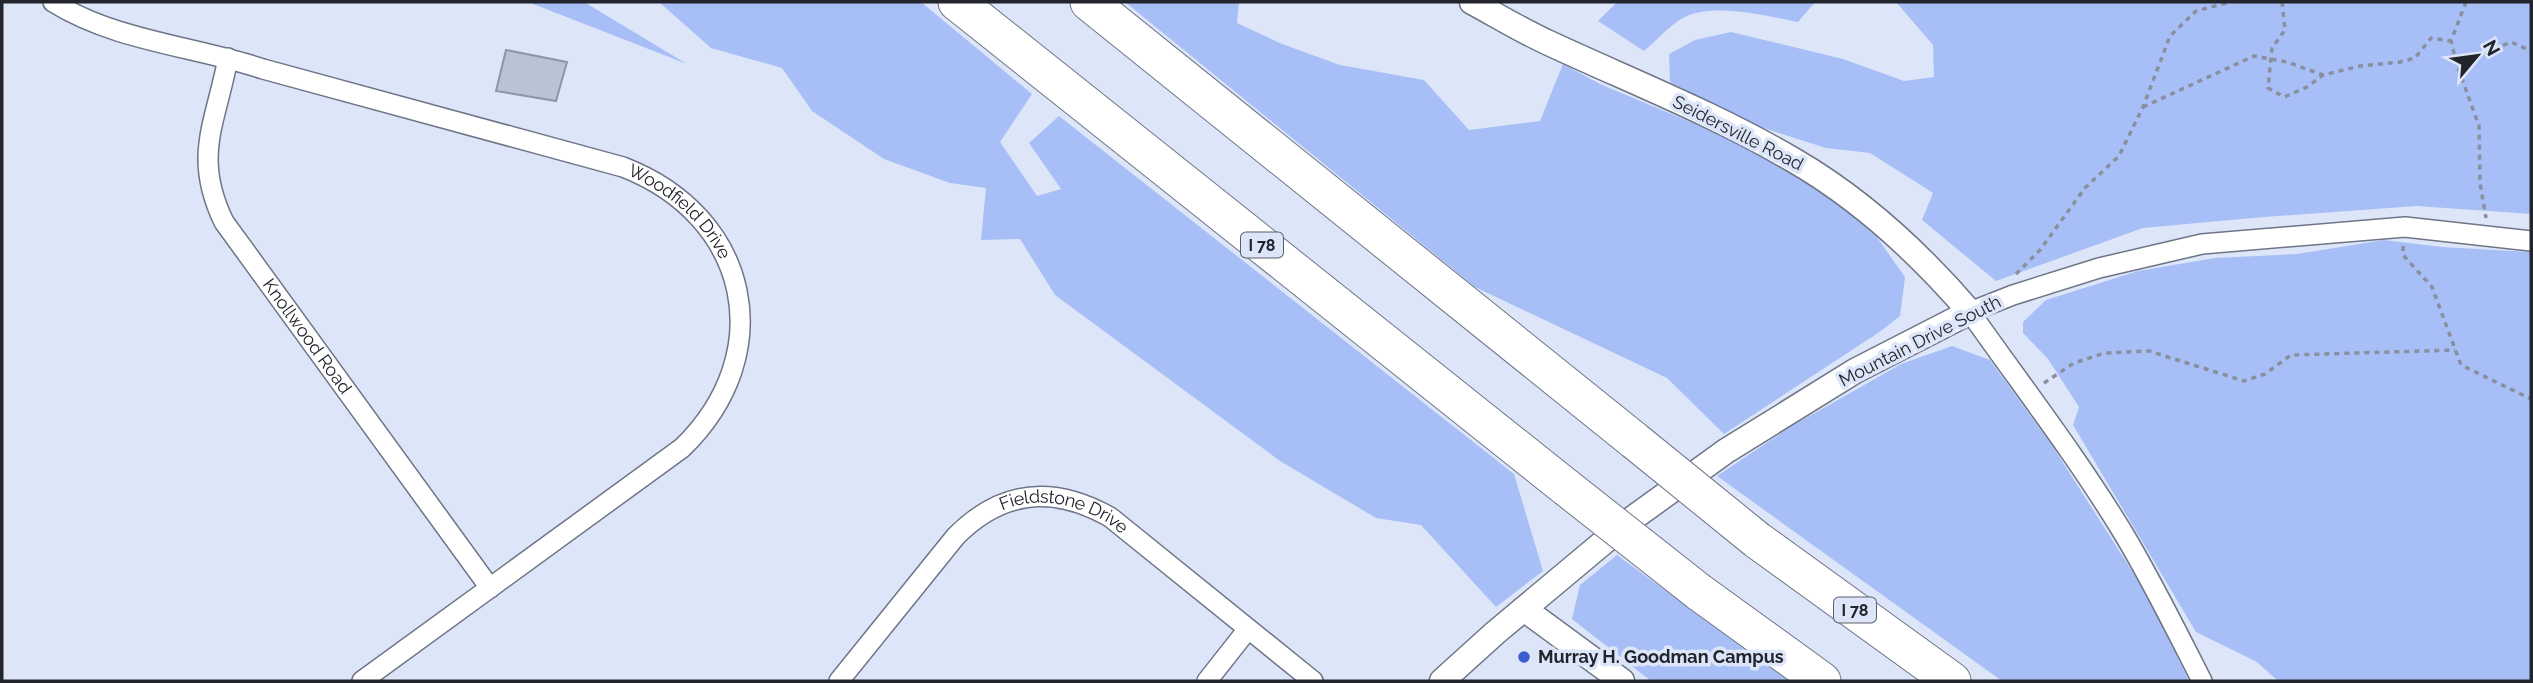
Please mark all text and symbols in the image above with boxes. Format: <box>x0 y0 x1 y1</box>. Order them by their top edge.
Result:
north arrow <box>2442 21 2512 91</box>
text: N <box>2479 36 2505 59</box>
street label: Seidersville Road <box>1669 91 1807 175</box>
street label: Woodfield Drive <box>625 159 736 262</box>
road number: I 78 <box>1241 232 1283 258</box>
street label: Knollwood Road <box>259 274 356 398</box>
street label: Mountain Drive South <box>1835 291 2004 390</box>
street label: Fieldstone Drive <box>996 485 1133 538</box>
road number: I 78 <box>1834 597 1876 622</box>
place label: Murray H. Goodman Campus <box>1538 646 1784 667</box>
marker: Murray H. Goodman Campus <box>1516 649 1532 665</box>

